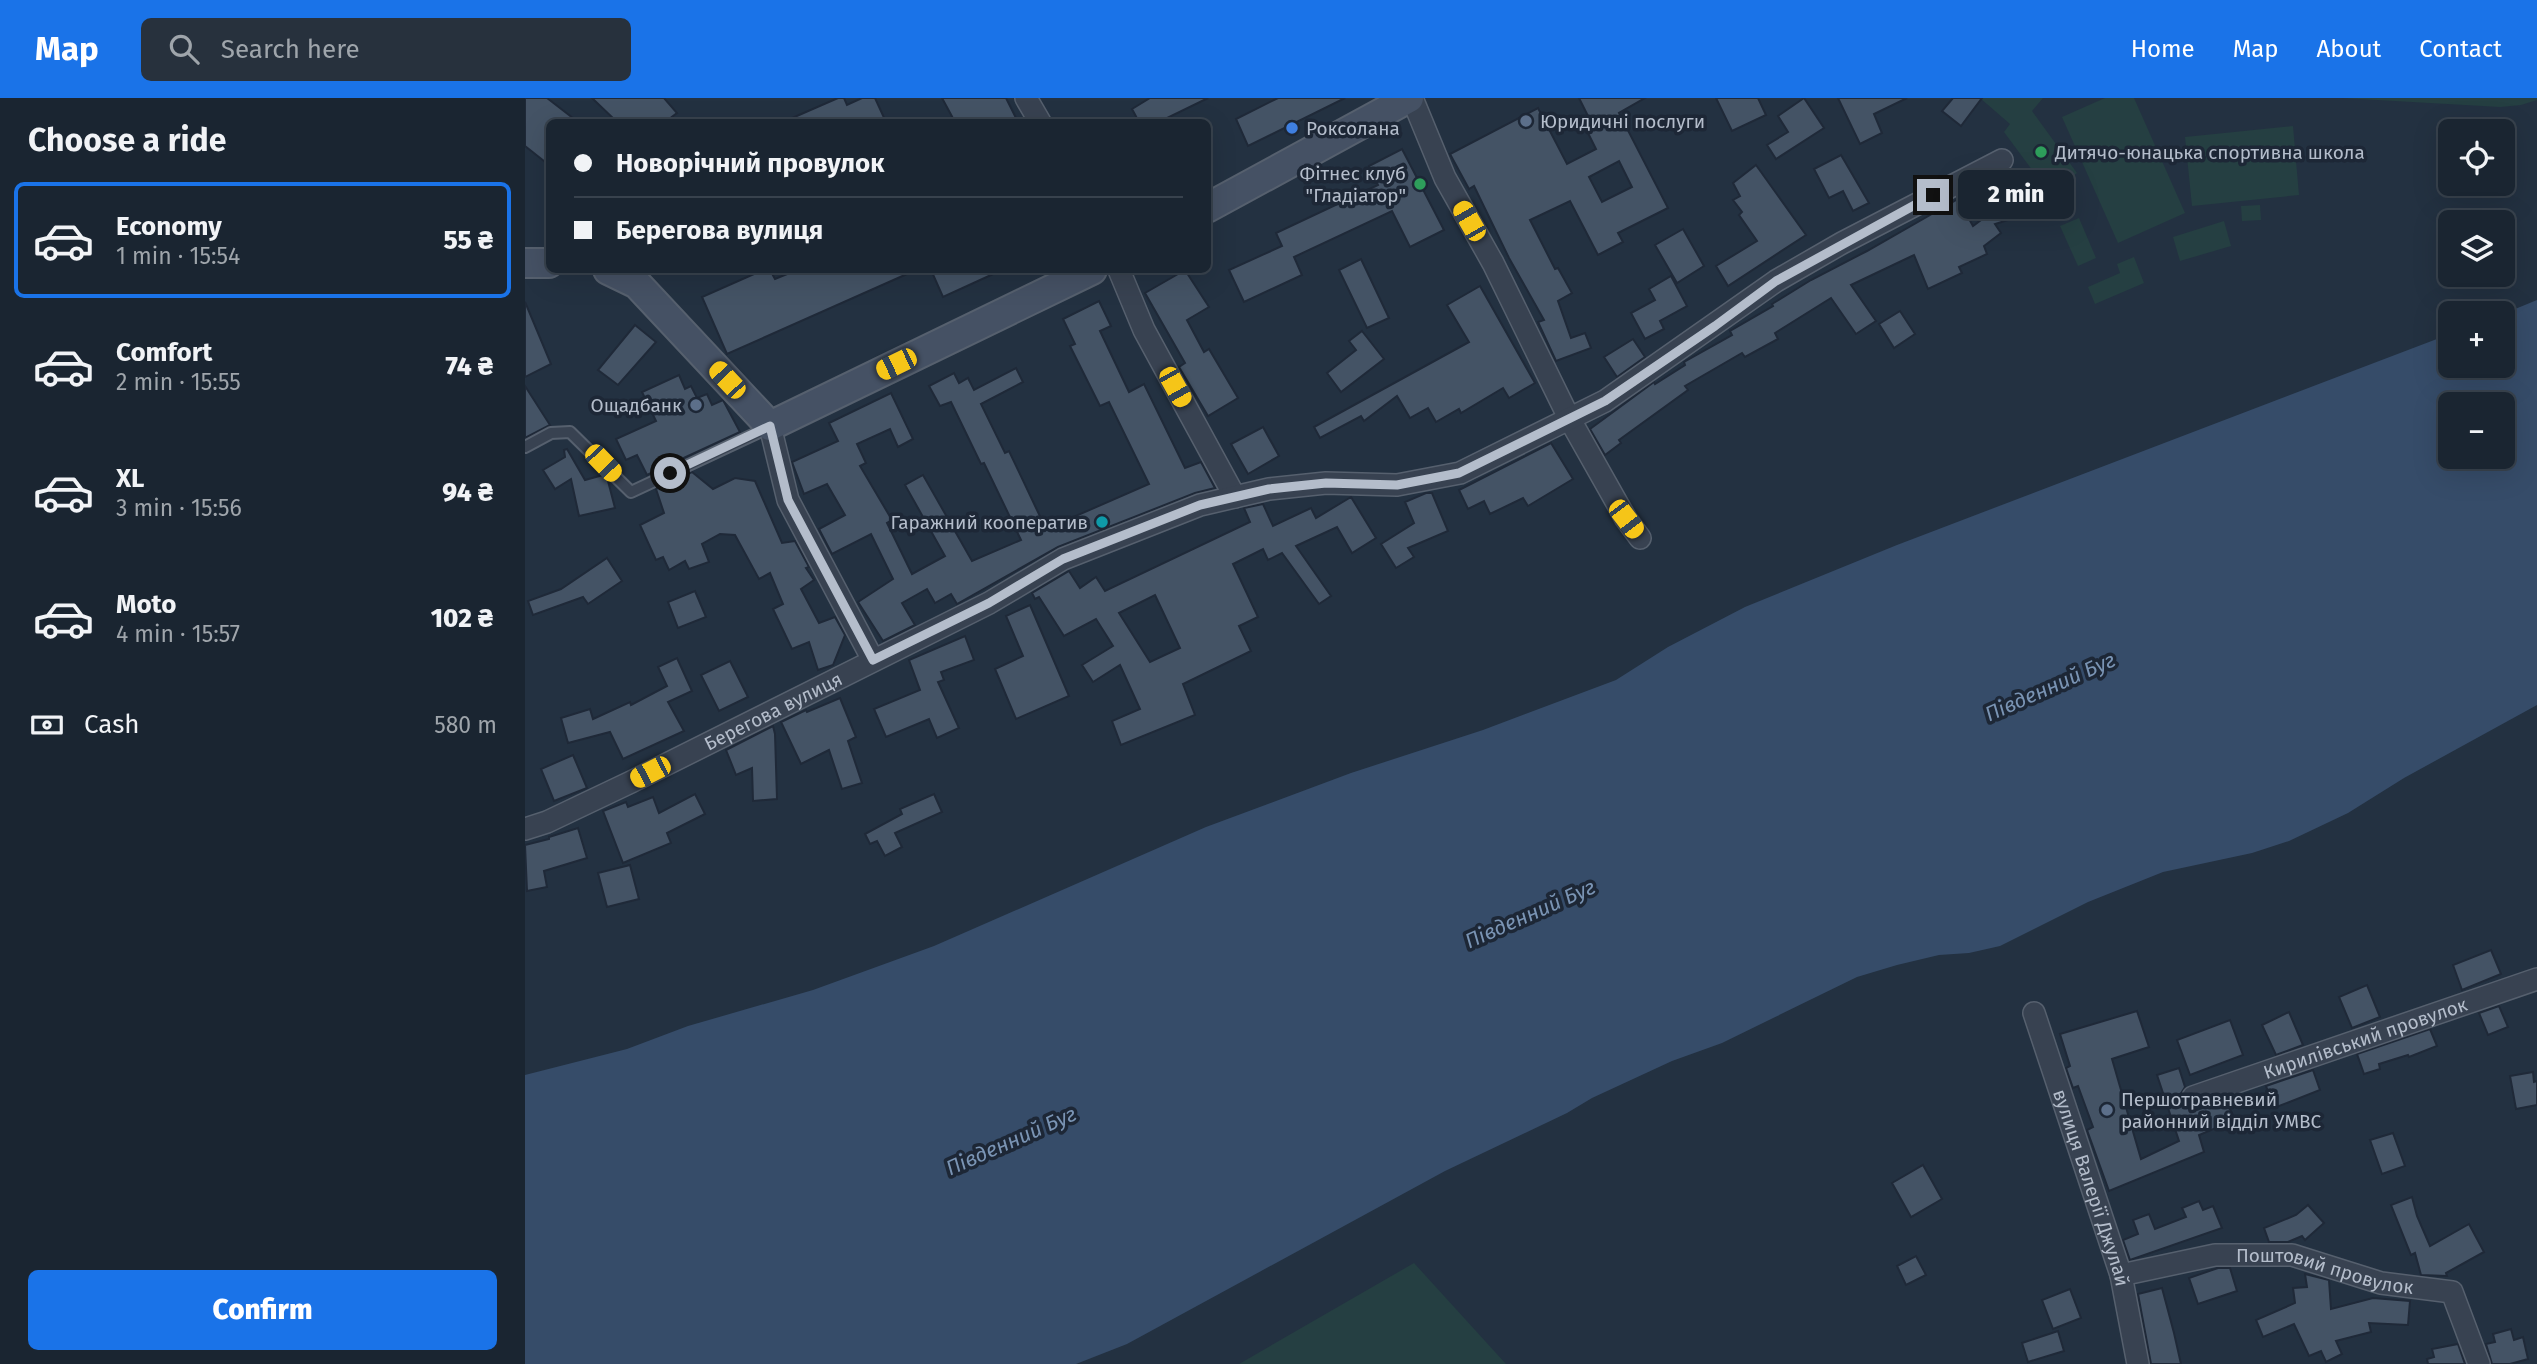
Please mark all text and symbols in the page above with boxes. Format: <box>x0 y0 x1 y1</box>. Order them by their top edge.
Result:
search box <box>141 18 631 81</box>
text: Map <box>35 29 99 69</box>
icon: search <box>165 30 203 68</box>
text: Search here <box>221 34 360 65</box>
text: Home <box>2131 35 2195 63</box>
text: Map <box>2233 35 2279 63</box>
text: About <box>2317 35 2381 63</box>
text: Contact <box>2419 35 2502 63</box>
place label: Юридичні послуги <box>1540 110 1705 133</box>
marker: Юридичні послуги <box>1518 113 1534 129</box>
place label: Роксолана <box>1306 117 1400 140</box>
map controls <box>2438 119 2515 469</box>
button: locate <box>2438 119 2515 196</box>
marker: Роксолана <box>1284 120 1300 136</box>
text: Choose a ride <box>28 121 226 159</box>
place label: Дитячо-юнацька спортивна школа <box>2054 141 2365 164</box>
marker: Дитячо-юнацька спортивна школа <box>2033 144 2049 160</box>
text: Новорічний провулок <box>616 148 884 179</box>
place label: Фітнес клуб "Гладіатор" <box>1300 162 1406 207</box>
callout: 2 min <box>1957 170 2073 220</box>
marker: Фітнес клуб "Гладіатор" <box>1412 176 1428 192</box>
route end <box>1917 179 1949 211</box>
text: 2 min <box>1988 180 2044 208</box>
car <box>1450 198 1489 244</box>
icon: car <box>32 209 95 272</box>
button: layers <box>2438 210 2515 287</box>
text: Economy <box>116 211 222 242</box>
text: Берегова вулиця <box>616 215 823 246</box>
text: 55 ₴ <box>444 225 493 256</box>
text: 1 min · 15:54 <box>116 242 240 270</box>
button: + <box>2438 301 2515 378</box>
icon: car <box>32 335 95 398</box>
text: Comfort <box>116 337 212 368</box>
car <box>873 345 920 383</box>
text: 74 ₴ <box>446 351 493 382</box>
car <box>705 357 750 403</box>
car <box>1156 364 1195 410</box>
text: 2 min · 15:55 <box>116 368 241 396</box>
button: − <box>2438 392 2515 469</box>
place label: Ощадбанк <box>591 394 682 417</box>
marker: Ощадбанк <box>688 397 704 413</box>
car <box>581 441 626 485</box>
route start <box>654 457 686 489</box>
icon: car <box>32 461 95 524</box>
text: XL <box>116 463 144 494</box>
text: 94 ₴ <box>442 477 493 508</box>
text: 3 min · 15:56 <box>116 494 242 522</box>
car <box>1605 496 1648 542</box>
place label: Гаражний кооператив <box>891 511 1088 534</box>
marker: Гаражний кооператив <box>1094 514 1110 530</box>
icon: car <box>32 587 95 650</box>
text: Moto <box>116 589 176 620</box>
text: 102 ₴ <box>431 603 493 634</box>
text: 4 min · 15:57 <box>116 620 240 648</box>
water label: Південний Буг <box>1981 647 2119 727</box>
street label: Берегова вулиця <box>700 667 846 755</box>
icon: cash <box>28 706 66 744</box>
text: Cash <box>84 709 140 740</box>
text: 580 m <box>434 711 497 739</box>
car <box>627 753 674 791</box>
water label: Південний Буг <box>1461 874 1599 954</box>
street label: Кирилівський провулок <box>2260 992 2470 1084</box>
street label: вулиця Валерії Джулай <box>2049 1086 2134 1288</box>
place label: Першотравневий районний відділ УМВС <box>2121 1088 2322 1133</box>
water label: Південний Буг <box>942 1101 1080 1181</box>
marker: Першотравневий районний відділ УМВС <box>2099 1102 2115 1118</box>
street label: Поштовий провулок <box>2236 1244 2415 1299</box>
button: Confirm <box>28 1270 497 1350</box>

